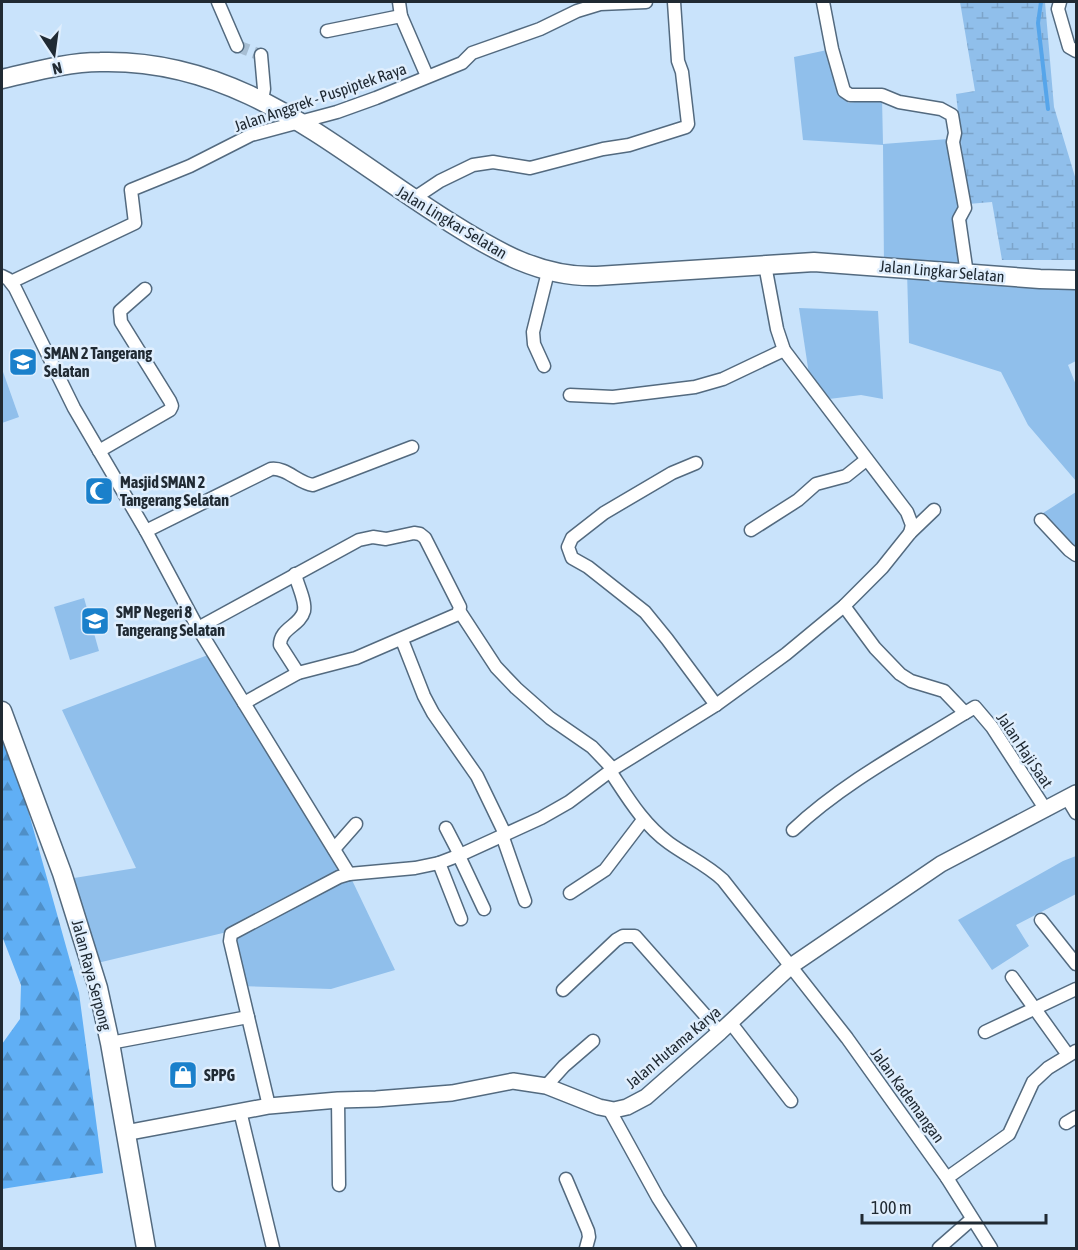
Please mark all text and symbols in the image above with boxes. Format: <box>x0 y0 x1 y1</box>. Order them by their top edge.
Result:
north arrow <box>24 24 84 84</box>
text: N <box>51 59 64 78</box>
street label: Jalan Anggrek - Puspiptek Raya <box>232 59 409 136</box>
street label: Jalan Lingkar Selatan <box>393 182 510 263</box>
street label: Jalan Lingkar Selatan <box>879 257 1005 286</box>
place label: SMAN 2 Tangerang Selatan <box>44 344 152 380</box>
school or university icon: SMAN 2 Tangerang Selatan <box>7 346 39 378</box>
place label: Masjid SMAN 2 Tangerang Selatan <box>120 473 229 509</box>
mosque icon: Masjid SMAN 2 Tangerang Selatan <box>83 475 115 507</box>
place label: SMP Negeri 8 Tangerang Selatan <box>116 603 225 639</box>
school or university icon: SMP Negeri 8 Tangerang Selatan <box>79 605 111 637</box>
street label: Jalan Haji Saat <box>992 709 1057 792</box>
street label: Jalan Raya Serpong <box>68 918 115 1033</box>
street label: Jalan Hutama Karya <box>622 1002 725 1093</box>
street label: Jalan Kademangan <box>867 1044 948 1146</box>
shop icon: SPPG <box>167 1059 199 1091</box>
place label: SPPG <box>204 1066 235 1084</box>
scale bar <box>862 1187 1046 1225</box>
text: 100 m <box>871 1197 912 1218</box>

